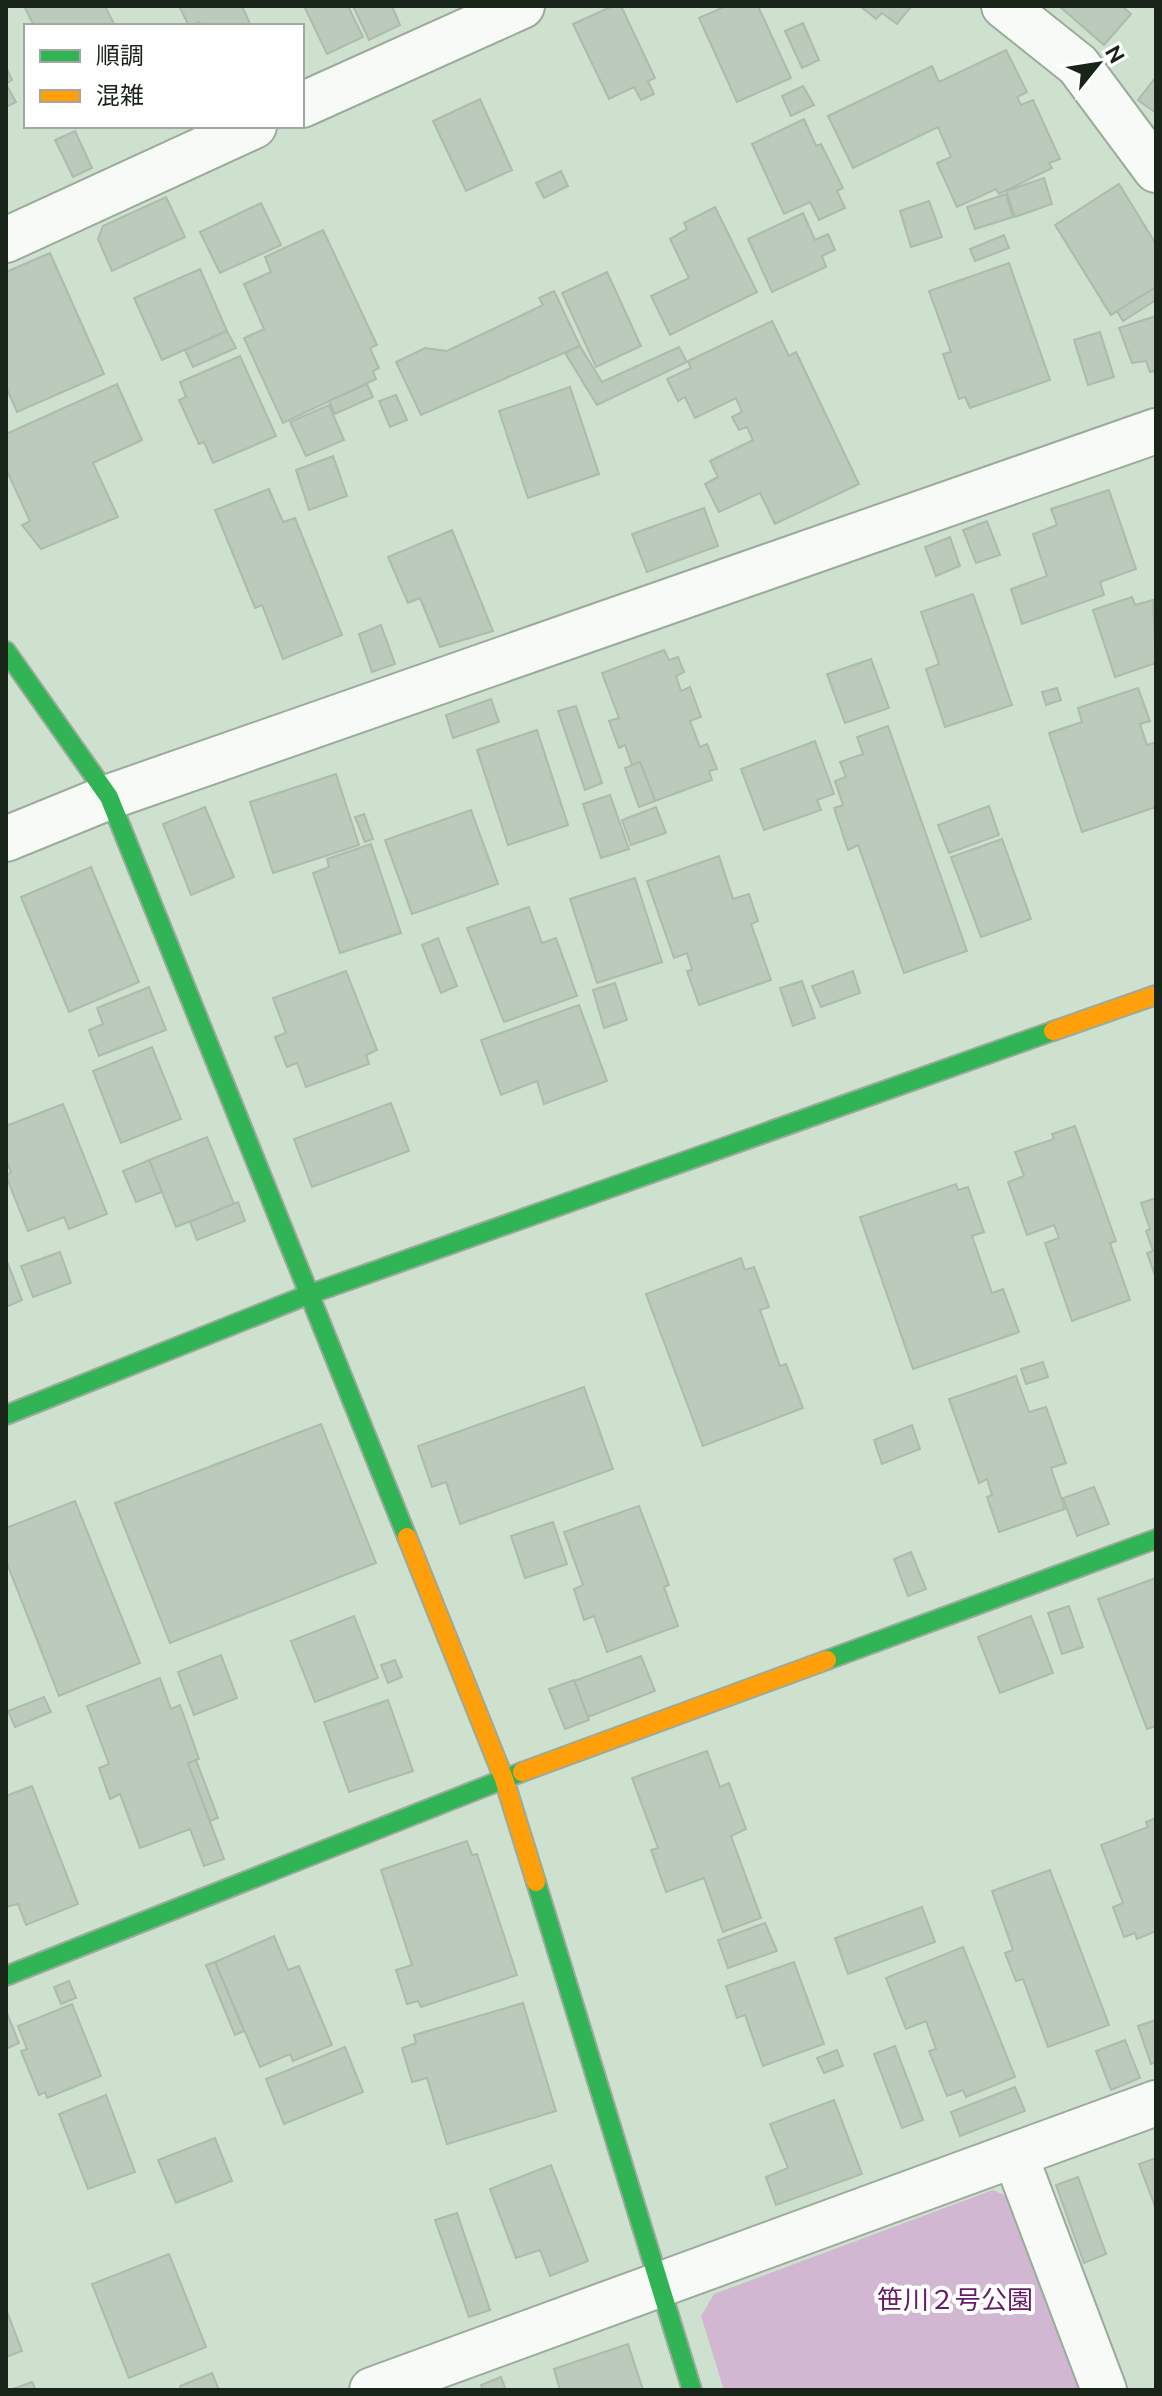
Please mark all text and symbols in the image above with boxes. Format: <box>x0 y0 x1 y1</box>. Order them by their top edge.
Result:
legend <box>24 24 304 128</box>
north arrow <box>1058 24 1138 104</box>
text: N <box>1101 40 1131 67</box>
text: 順調 <box>96 42 144 69</box>
text: 混雑 <box>96 82 144 109</box>
park label: 笹川２号公園 <box>877 2285 1033 2314</box>

